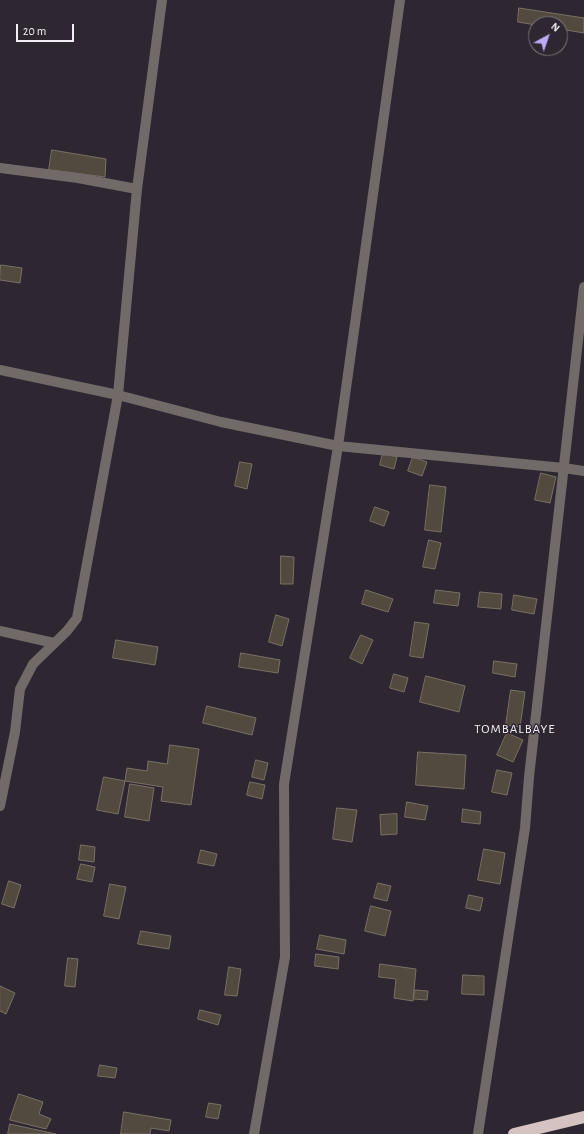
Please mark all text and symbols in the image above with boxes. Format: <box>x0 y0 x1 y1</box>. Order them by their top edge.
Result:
scale bar <box>18 16 76 42</box>
north arrow <box>528 16 568 56</box>
text: N <box>549 21 562 34</box>
text: 20 m <box>23 25 46 37</box>
district label: TOMBALBAYE <box>474 721 556 737</box>

